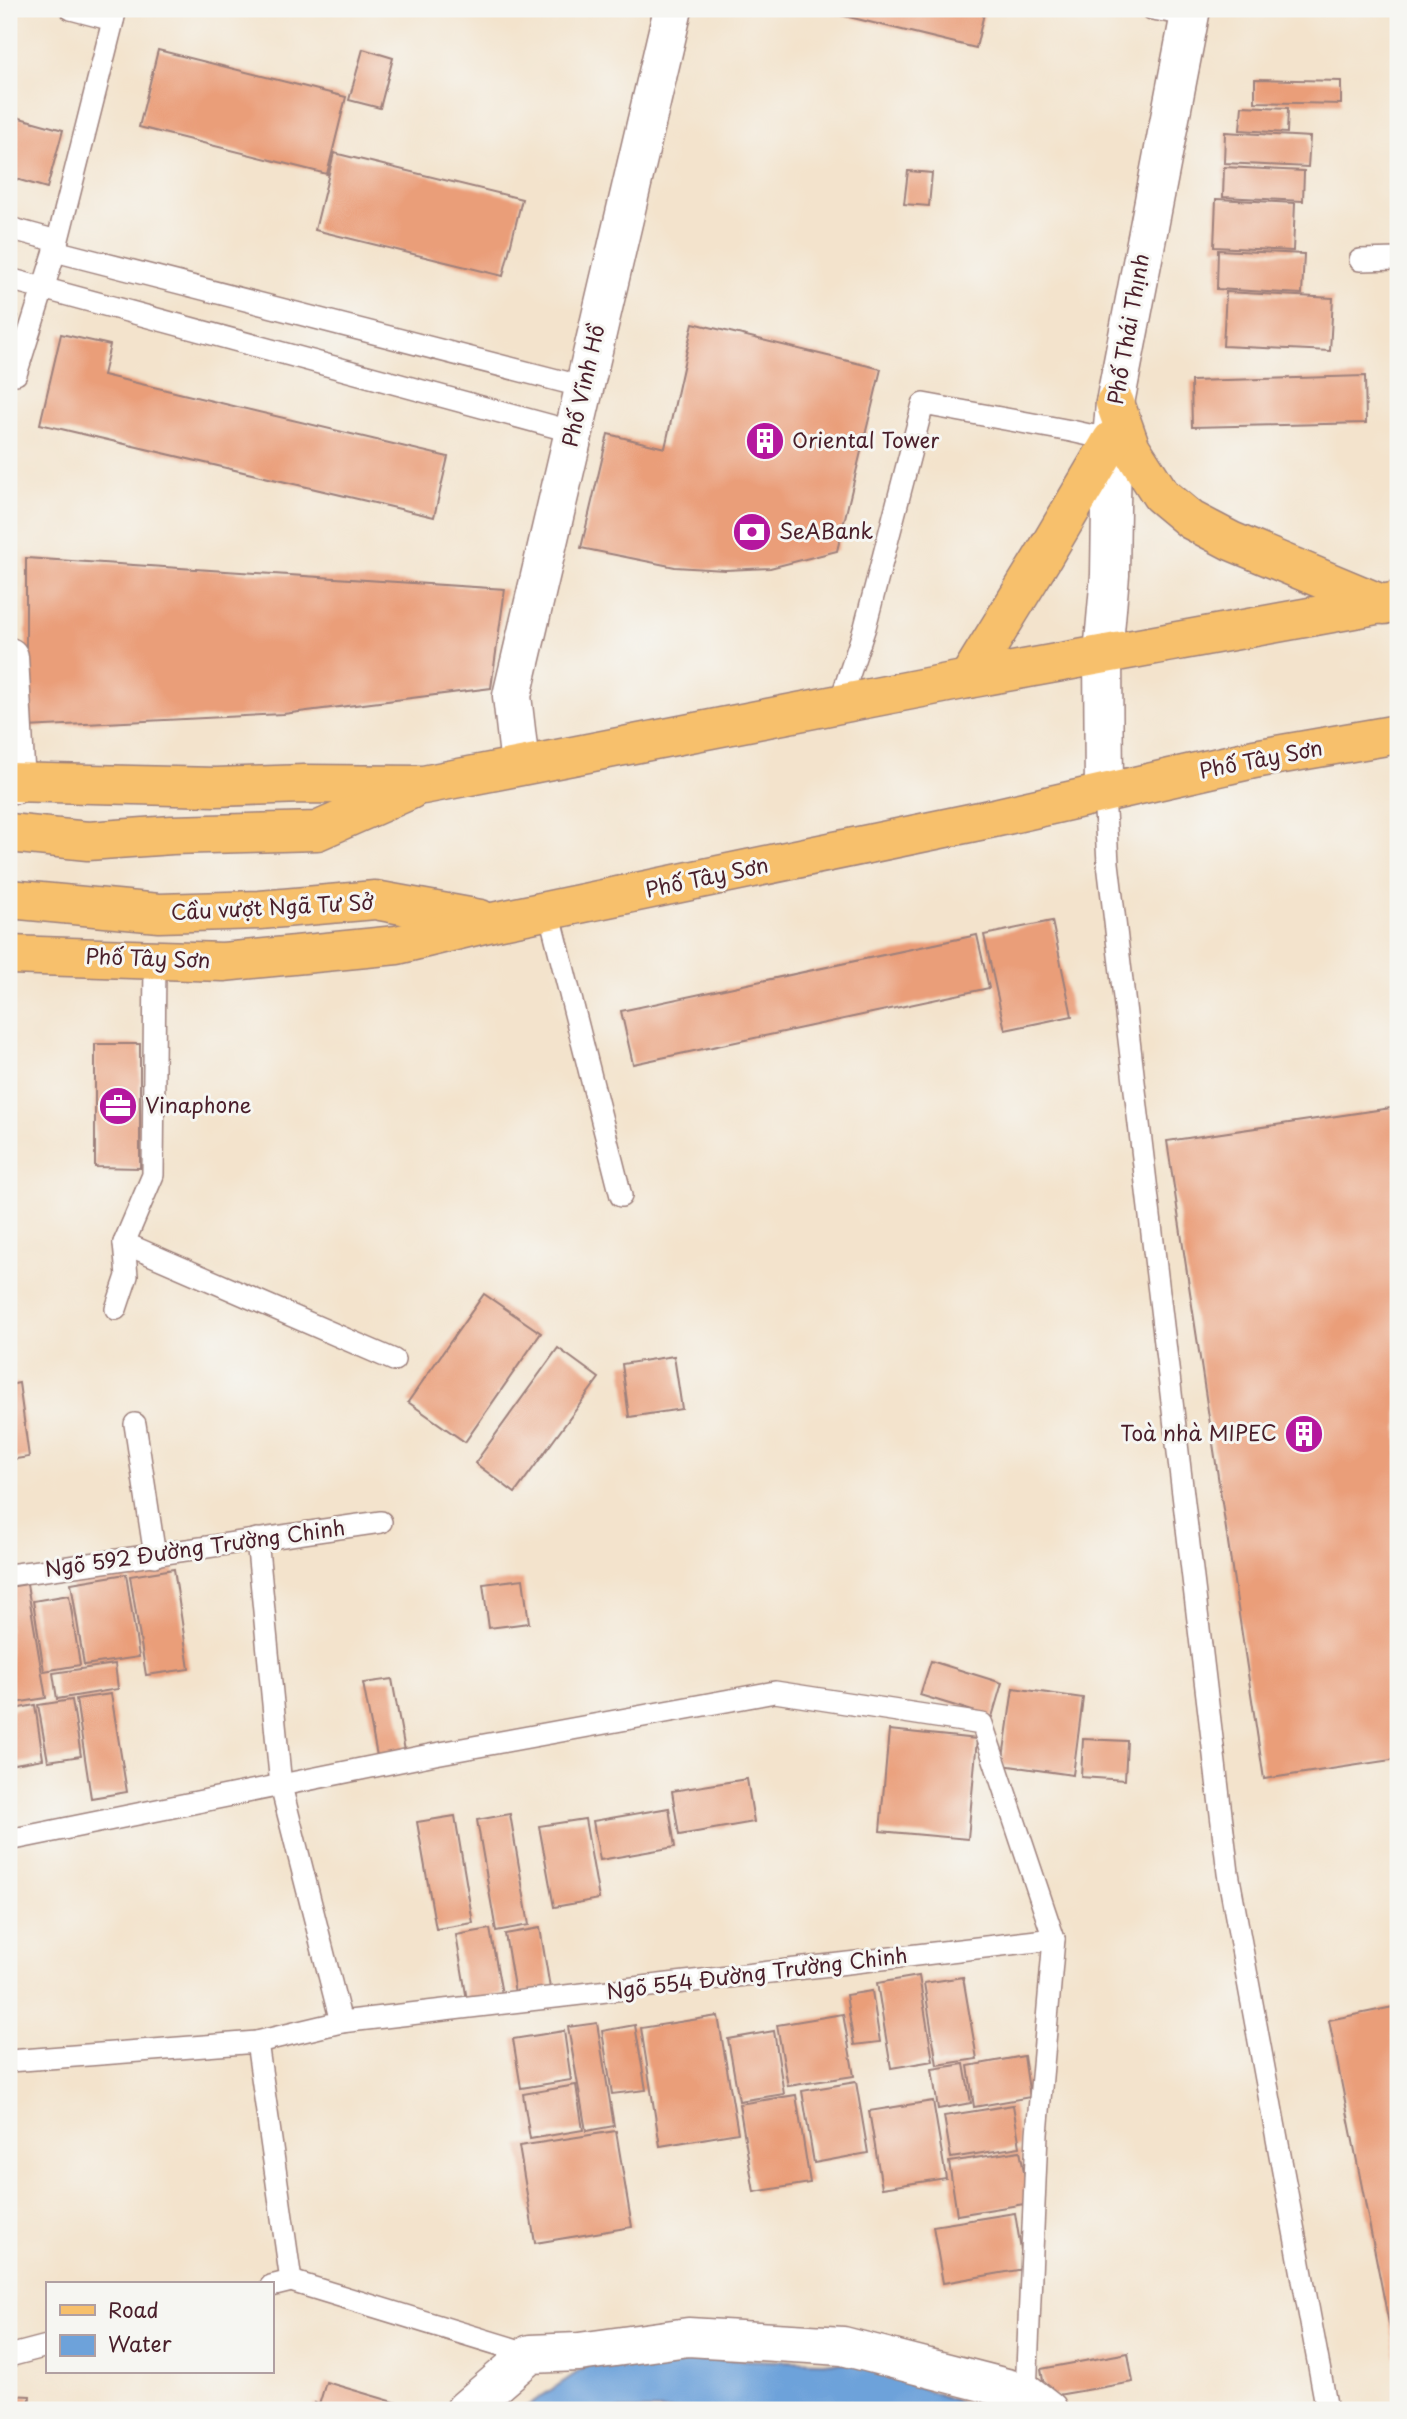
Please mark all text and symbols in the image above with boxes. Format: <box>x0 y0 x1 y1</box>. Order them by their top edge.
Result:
street label: Phố Thái Thịnh <box>1098 251 1156 407</box>
street label: Phố Vĩnh Hồ <box>552 320 612 450</box>
building icon: Oriental Tower <box>744 420 786 462</box>
place label: Oriental Tower <box>792 423 939 455</box>
bank icon: SeABank <box>731 511 773 553</box>
place label: SeABank <box>779 514 874 546</box>
street label: Phố Tây Sơn <box>1196 730 1325 786</box>
street label: Phố Tây Sơn <box>642 847 771 905</box>
street label: Cầu vượt Ngã Tư Sở <box>170 885 375 927</box>
street label: Phố Tây Sơn <box>85 939 211 975</box>
office icon: Vinaphone <box>97 1085 139 1127</box>
place label: Vinaphone <box>145 1088 252 1120</box>
building icon: Toà nhà MIPEC <box>1283 1413 1325 1455</box>
place label: Toà nhà MIPEC <box>1120 1416 1277 1448</box>
street label: Ngõ 592 Đường Trường Chinh <box>43 1510 347 1584</box>
street label: Ngõ 554 Đường Trường Chinh <box>604 1938 909 2006</box>
legend <box>46 2282 273 2374</box>
text: Road <box>108 2293 159 2325</box>
text: Water <box>108 2327 172 2359</box>

